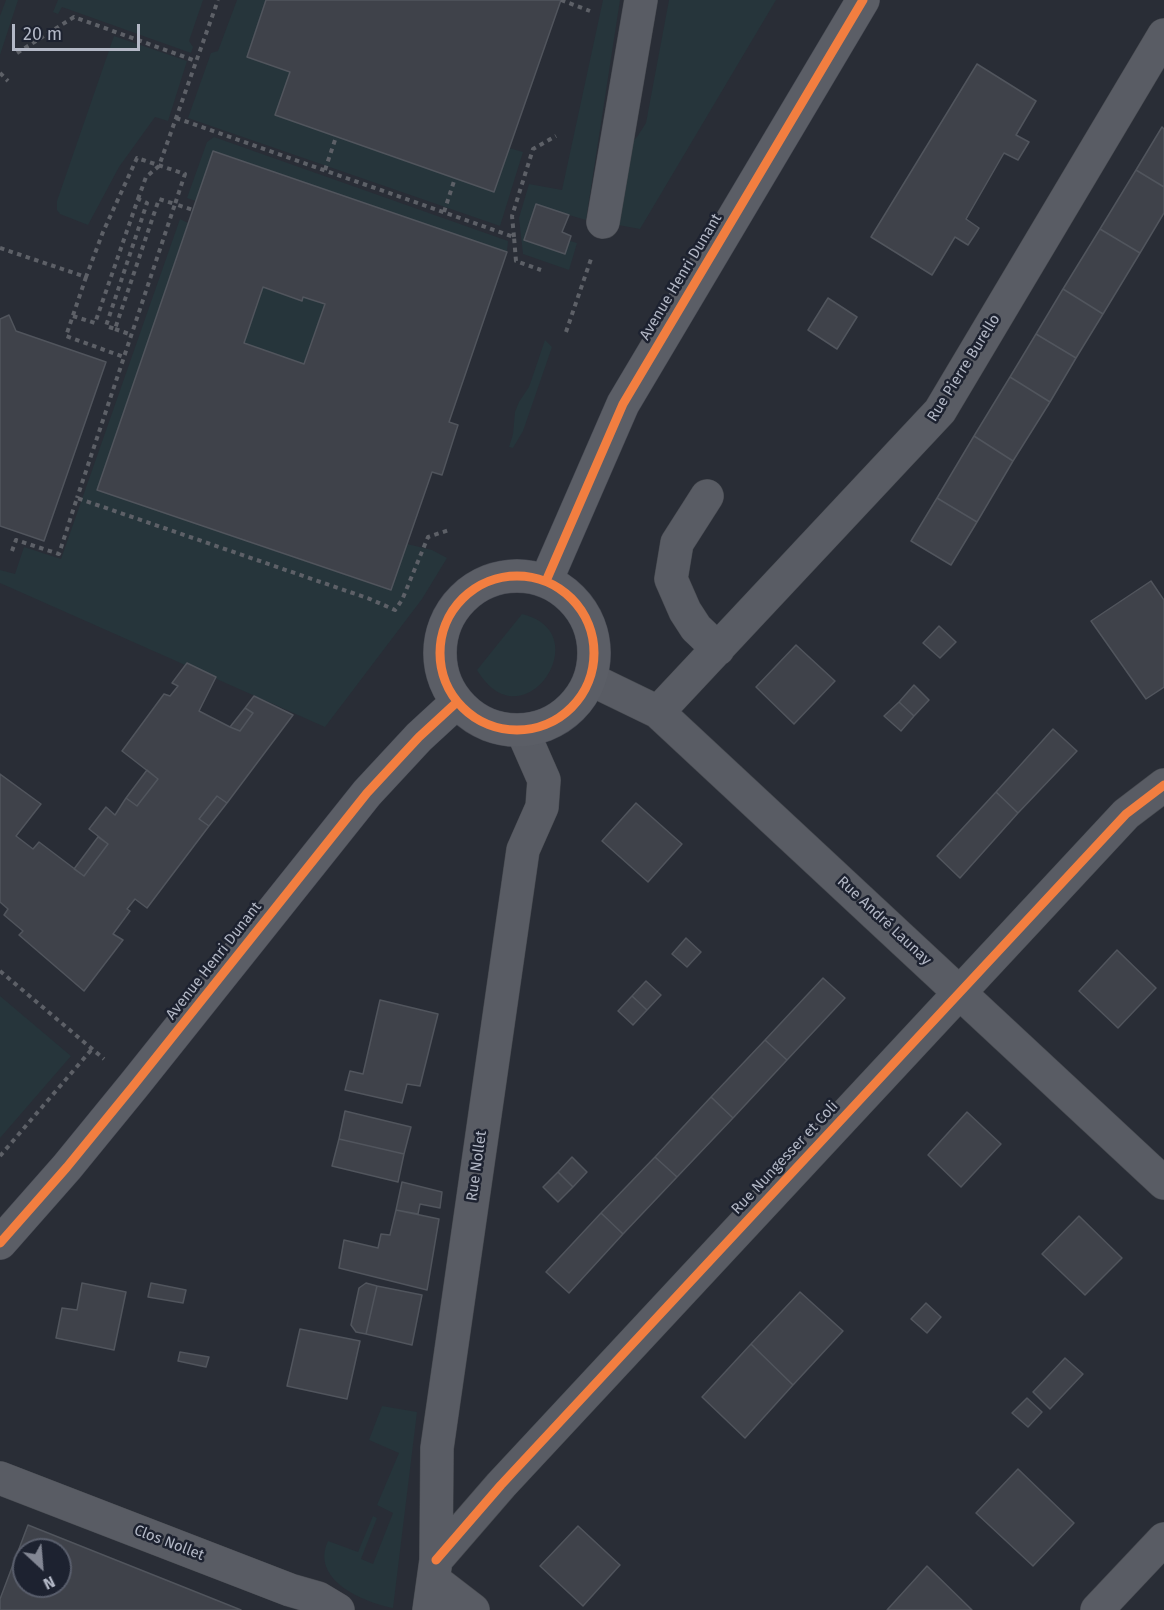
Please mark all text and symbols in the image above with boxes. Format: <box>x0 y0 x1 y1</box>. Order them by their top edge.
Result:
scale bar <box>15 12 142 50</box>
text: 20 m <box>23 23 62 45</box>
street label: Avenue Henri Dunant <box>636 210 726 344</box>
street label: Rue Pierre Burello <box>924 311 1004 425</box>
street label: Rue André Launay <box>833 873 935 969</box>
street label: Avenue Henri Dunant <box>162 899 266 1023</box>
street label: Rue Nungesser et Coli <box>728 1098 842 1218</box>
street label: Rue Nollet <box>463 1129 491 1203</box>
street label: Clos Nollet <box>131 1521 207 1565</box>
north arrow <box>12 1538 72 1598</box>
text: N <box>40 1572 58 1594</box>

